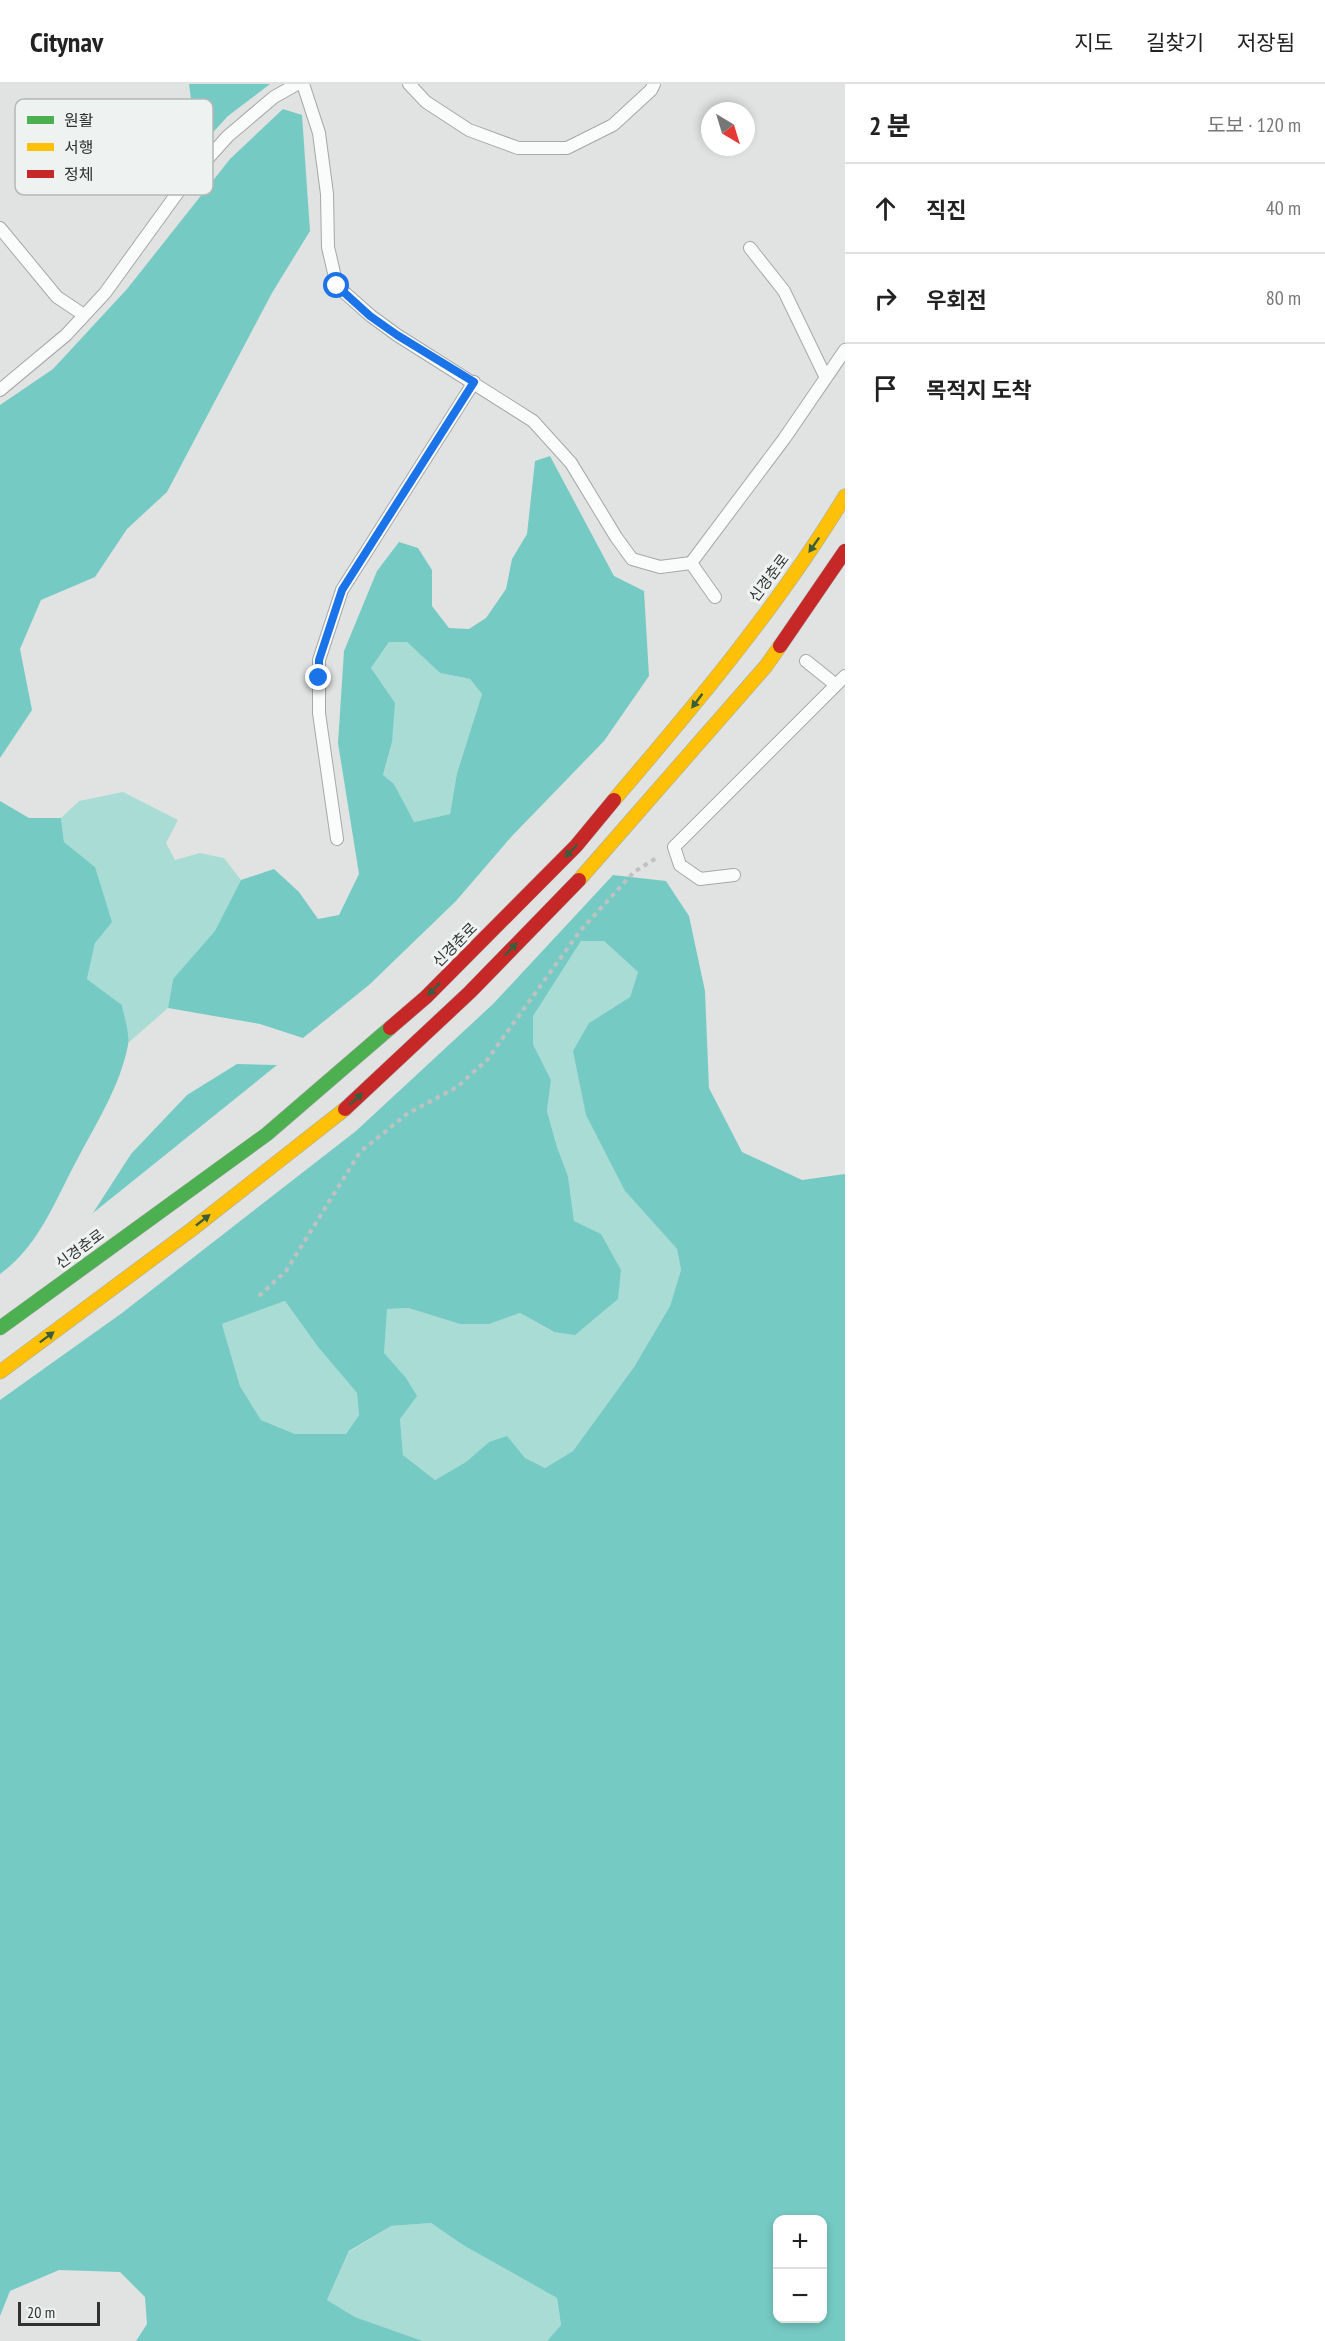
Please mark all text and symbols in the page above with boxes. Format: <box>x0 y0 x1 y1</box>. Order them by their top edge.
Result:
text: Citynav <box>30 23 103 60</box>
text: 지도 <box>1074 29 1113 56</box>
text: 길찾기 <box>1146 29 1204 56</box>
text: 저장됨 <box>1237 29 1295 56</box>
legend <box>15 99 213 195</box>
north arrow <box>701 102 755 156</box>
text: 2 분 <box>869 109 911 142</box>
text: 원활 <box>64 110 94 130</box>
text: 도보 · 120 m <box>1207 112 1301 138</box>
text: 서행 <box>64 137 93 157</box>
text: 정체 <box>64 164 93 184</box>
icon: ahead <box>869 192 902 225</box>
text: 40 m <box>1266 195 1301 221</box>
text: 직진 <box>926 196 966 224</box>
route start <box>323 272 349 298</box>
icon: right <box>869 282 902 315</box>
text: 80 m <box>1266 285 1301 311</box>
text: 우회전 <box>926 286 987 314</box>
icon: arrive <box>869 372 902 405</box>
text: 목적지 도착 <box>926 376 1032 404</box>
one-way arrow <box>808 537 820 553</box>
street label: 신경춘로 <box>744 550 793 605</box>
route end <box>305 664 331 690</box>
one-way arrow <box>691 693 703 709</box>
one-way arrow <box>565 843 579 857</box>
street label: 신경춘로 <box>428 918 481 971</box>
one-way arrow <box>504 943 518 957</box>
one-way arrow <box>428 982 442 996</box>
one-way arrow <box>348 1092 363 1106</box>
one-way arrow <box>196 1215 211 1227</box>
street label: 신경춘로 <box>52 1225 108 1273</box>
one-way arrow <box>39 1331 55 1343</box>
map controls <box>773 2215 827 2323</box>
button: + <box>773 2215 827 2269</box>
button: − <box>773 2269 827 2323</box>
scale bar <box>18 2299 100 2326</box>
text: 20 m <box>27 2302 55 2322</box>

